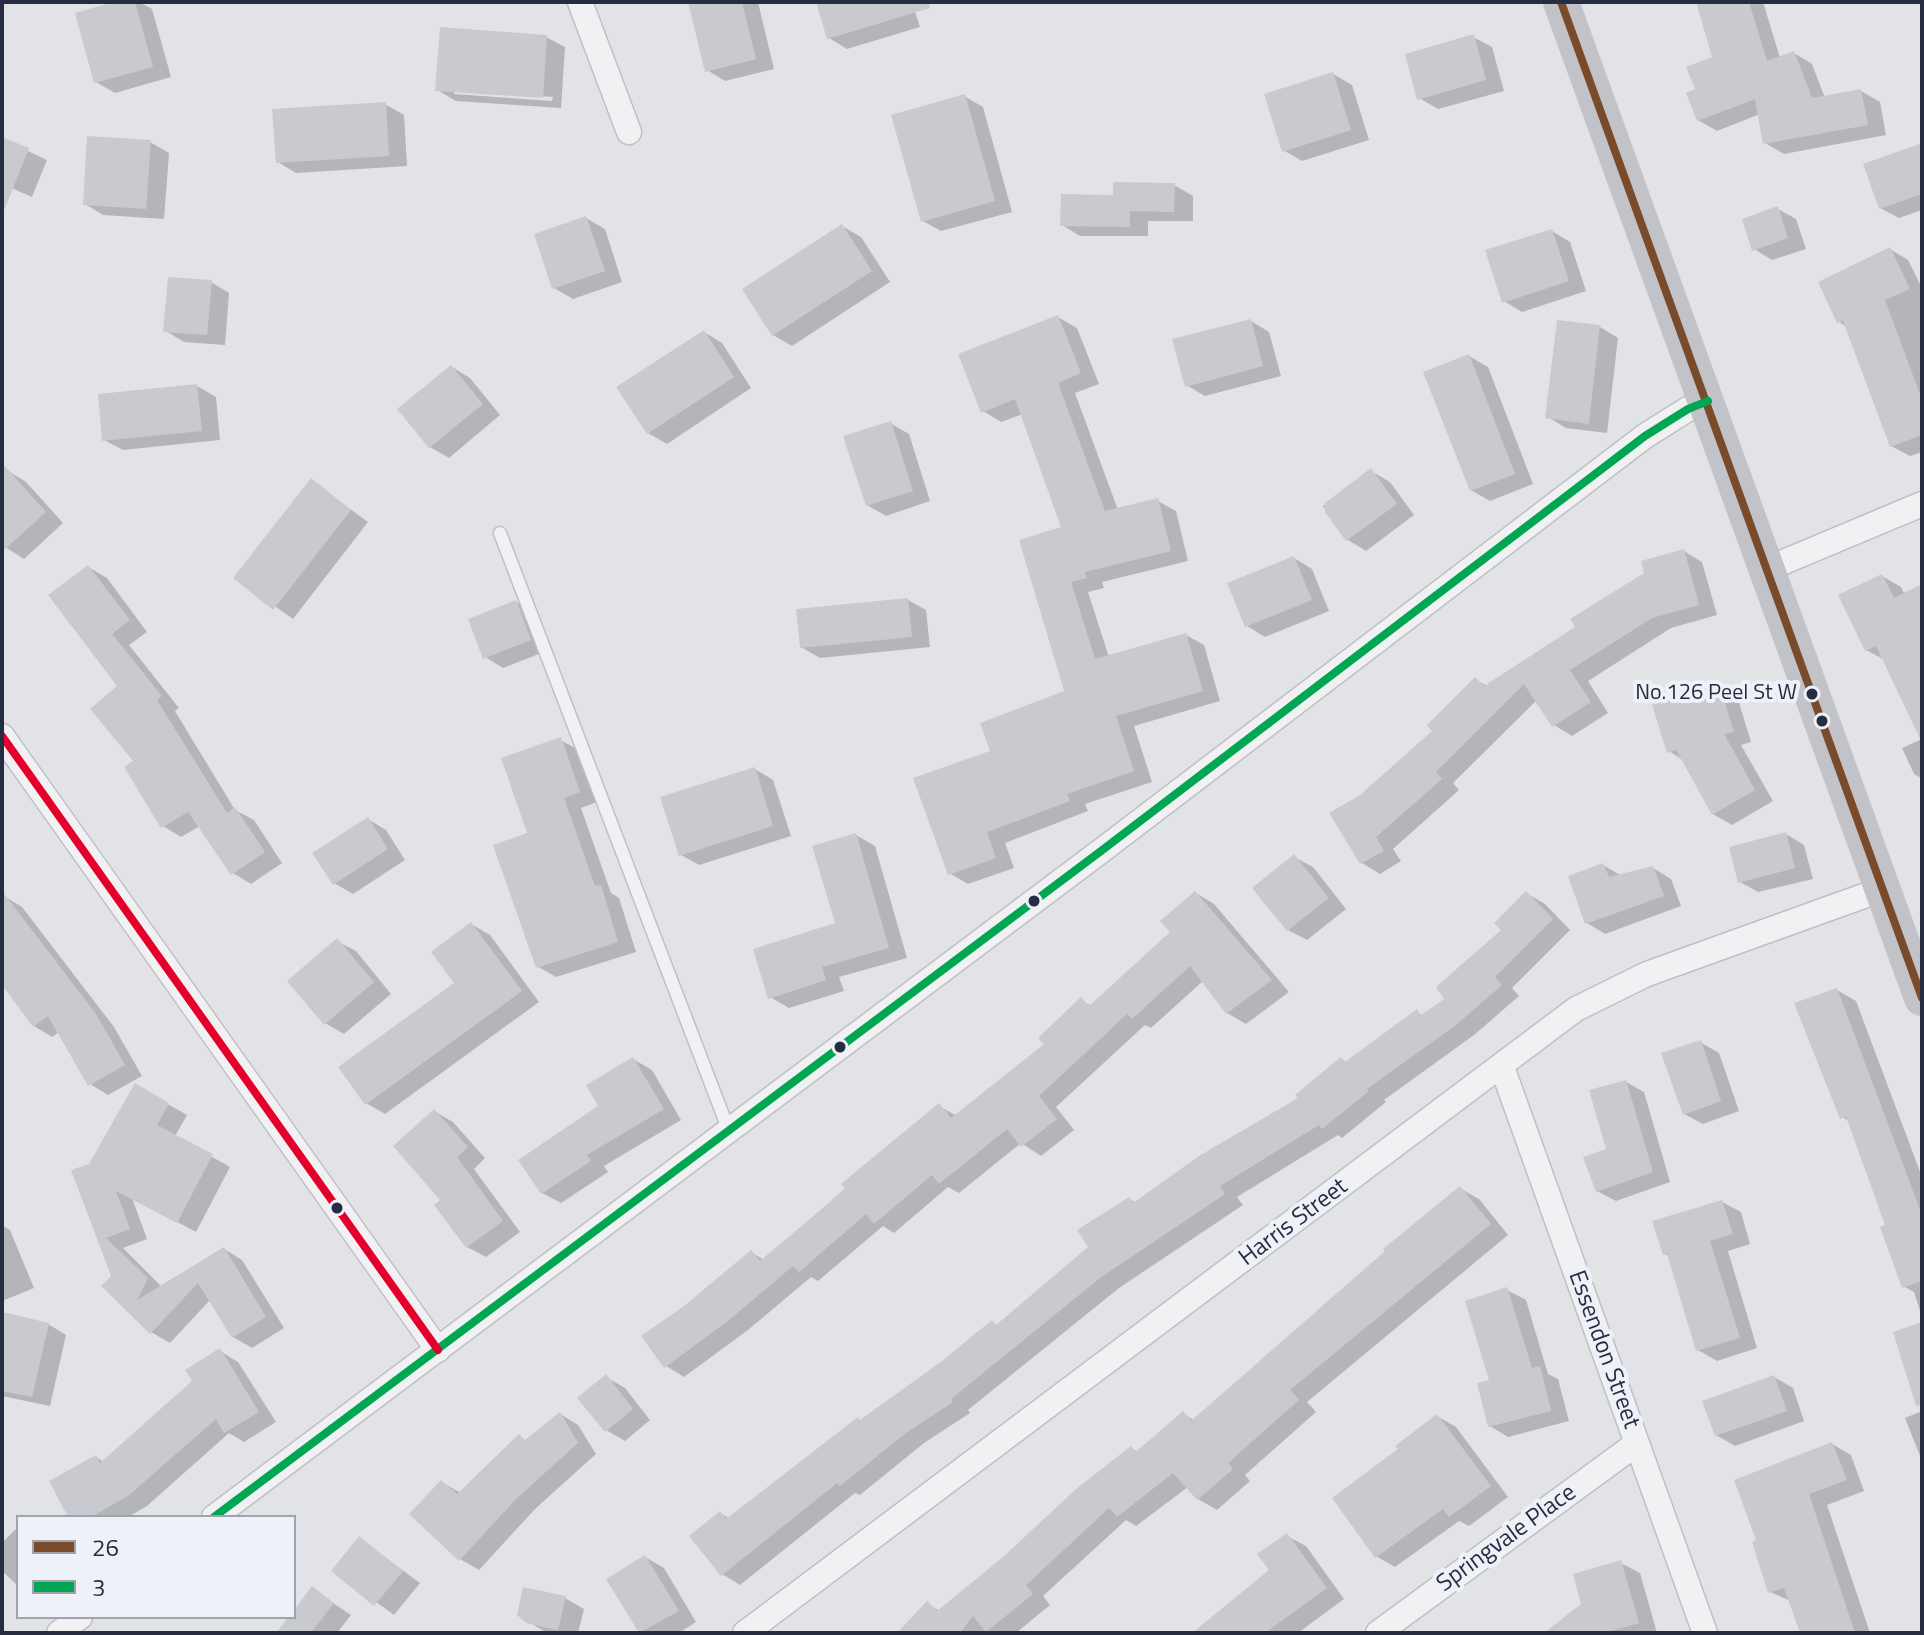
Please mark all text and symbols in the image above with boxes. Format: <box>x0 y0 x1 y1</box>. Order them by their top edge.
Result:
place label: No.126 Peel St W <box>1635 681 1797 707</box>
marker: No.126 Peel St W <box>1804 686 1820 702</box>
unlabelled marker <box>1814 713 1830 729</box>
unlabelled marker <box>1026 893 1042 909</box>
unlabelled marker <box>832 1039 848 1055</box>
street label: Harris Street <box>1234 1173 1354 1273</box>
unlabelled marker <box>329 1200 345 1216</box>
street label: Essendon Street <box>1561 1267 1645 1433</box>
street label: Springvale Place <box>1432 1479 1582 1599</box>
legend <box>16 1515 296 1619</box>
text: 26 <box>92 1529 119 1565</box>
text: 3 <box>92 1569 105 1605</box>

